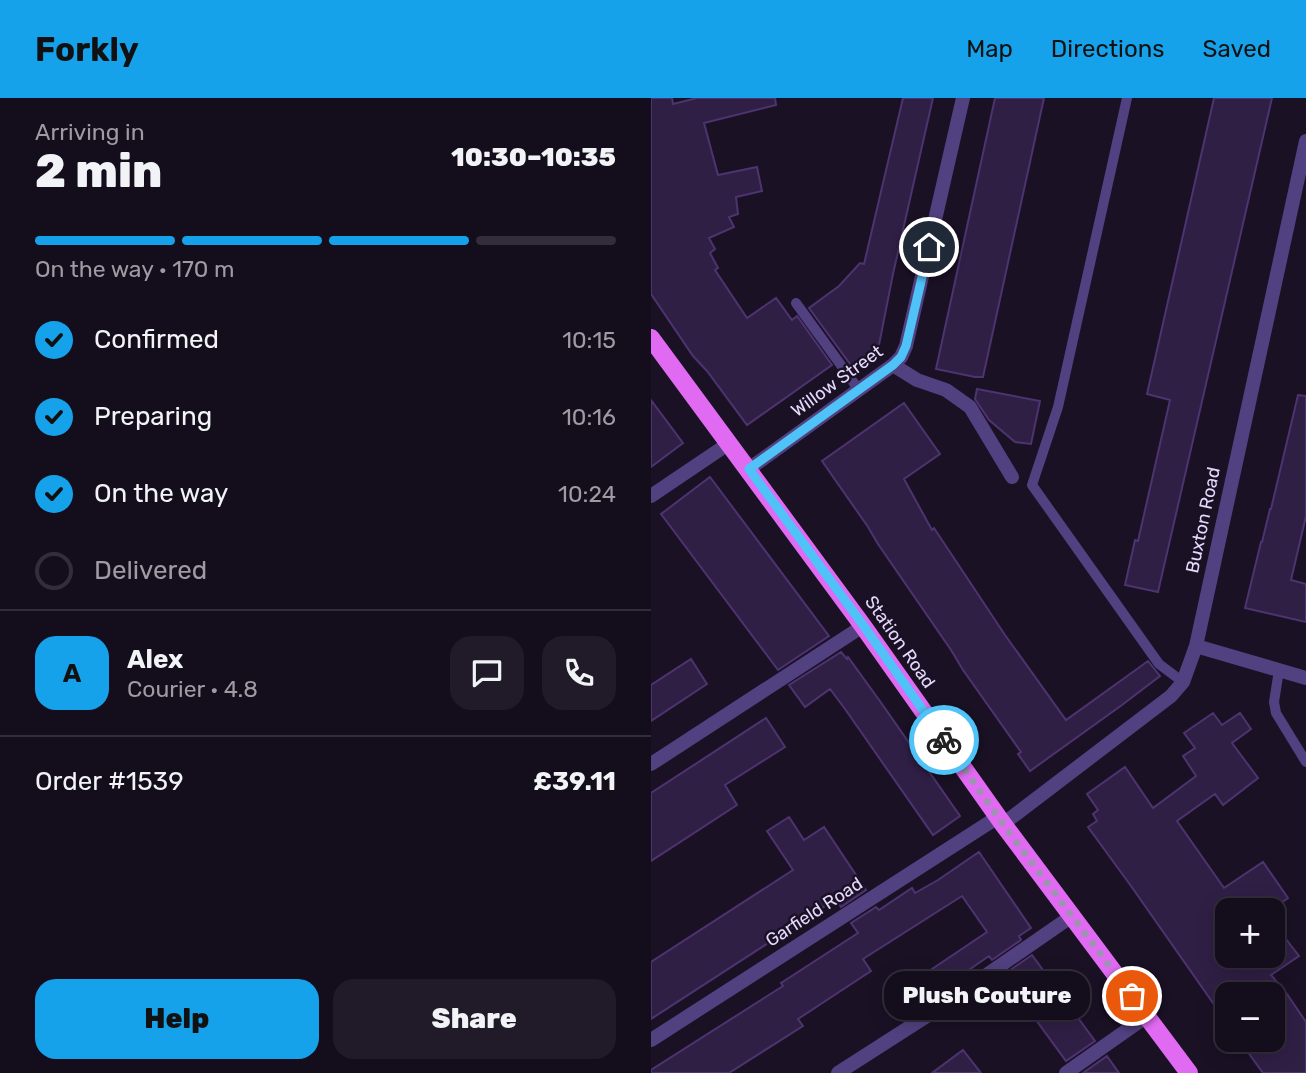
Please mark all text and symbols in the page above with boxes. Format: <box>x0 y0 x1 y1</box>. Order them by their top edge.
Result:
text: Forkly <box>35 30 139 69</box>
text: Map <box>966 35 1013 63</box>
text: Directions <box>1051 35 1164 63</box>
text: Saved <box>1202 35 1271 63</box>
text: Arriving in <box>35 118 145 146</box>
text: 10:30–10:35 <box>451 142 616 173</box>
text: 2 min <box>35 144 162 199</box>
pin <box>899 217 959 277</box>
icon: home <box>910 228 948 266</box>
text: On the way · 170 m <box>35 255 234 283</box>
icon: check <box>35 321 73 359</box>
text: Confirmed <box>94 324 219 355</box>
text: 10:15 <box>562 326 616 354</box>
street label: Willow Street <box>787 340 887 422</box>
icon: check <box>35 398 73 436</box>
text: Preparing <box>94 401 212 432</box>
text: 10:16 <box>562 403 616 431</box>
street label: Buxton Road <box>1181 465 1225 575</box>
icon: check <box>35 475 73 513</box>
text: On the way <box>94 478 228 509</box>
text: 10:24 <box>558 480 616 508</box>
text: Delivered <box>94 555 207 586</box>
street label: Station Road <box>860 592 940 692</box>
button: chat <box>450 636 524 710</box>
button: phone <box>542 636 616 710</box>
text: Alex <box>127 644 183 675</box>
text: A <box>63 658 81 689</box>
text: Courier · 4.8 <box>127 675 258 703</box>
courier <box>909 705 979 775</box>
icon: bike <box>925 721 963 759</box>
text: Order #1539 <box>35 766 184 797</box>
text: £39.11 <box>533 766 616 797</box>
street label: Garfield Road <box>761 873 867 951</box>
map controls <box>1215 898 1285 1052</box>
button: + <box>1215 898 1285 968</box>
pin <box>1102 966 1162 1026</box>
callout: Plush Couture <box>883 972 1090 1020</box>
icon: bag <box>1113 977 1151 1015</box>
button: Help <box>35 979 319 1059</box>
button: Share <box>333 979 616 1059</box>
text: Plush Couture <box>903 981 1071 1009</box>
button: − <box>1215 982 1285 1052</box>

